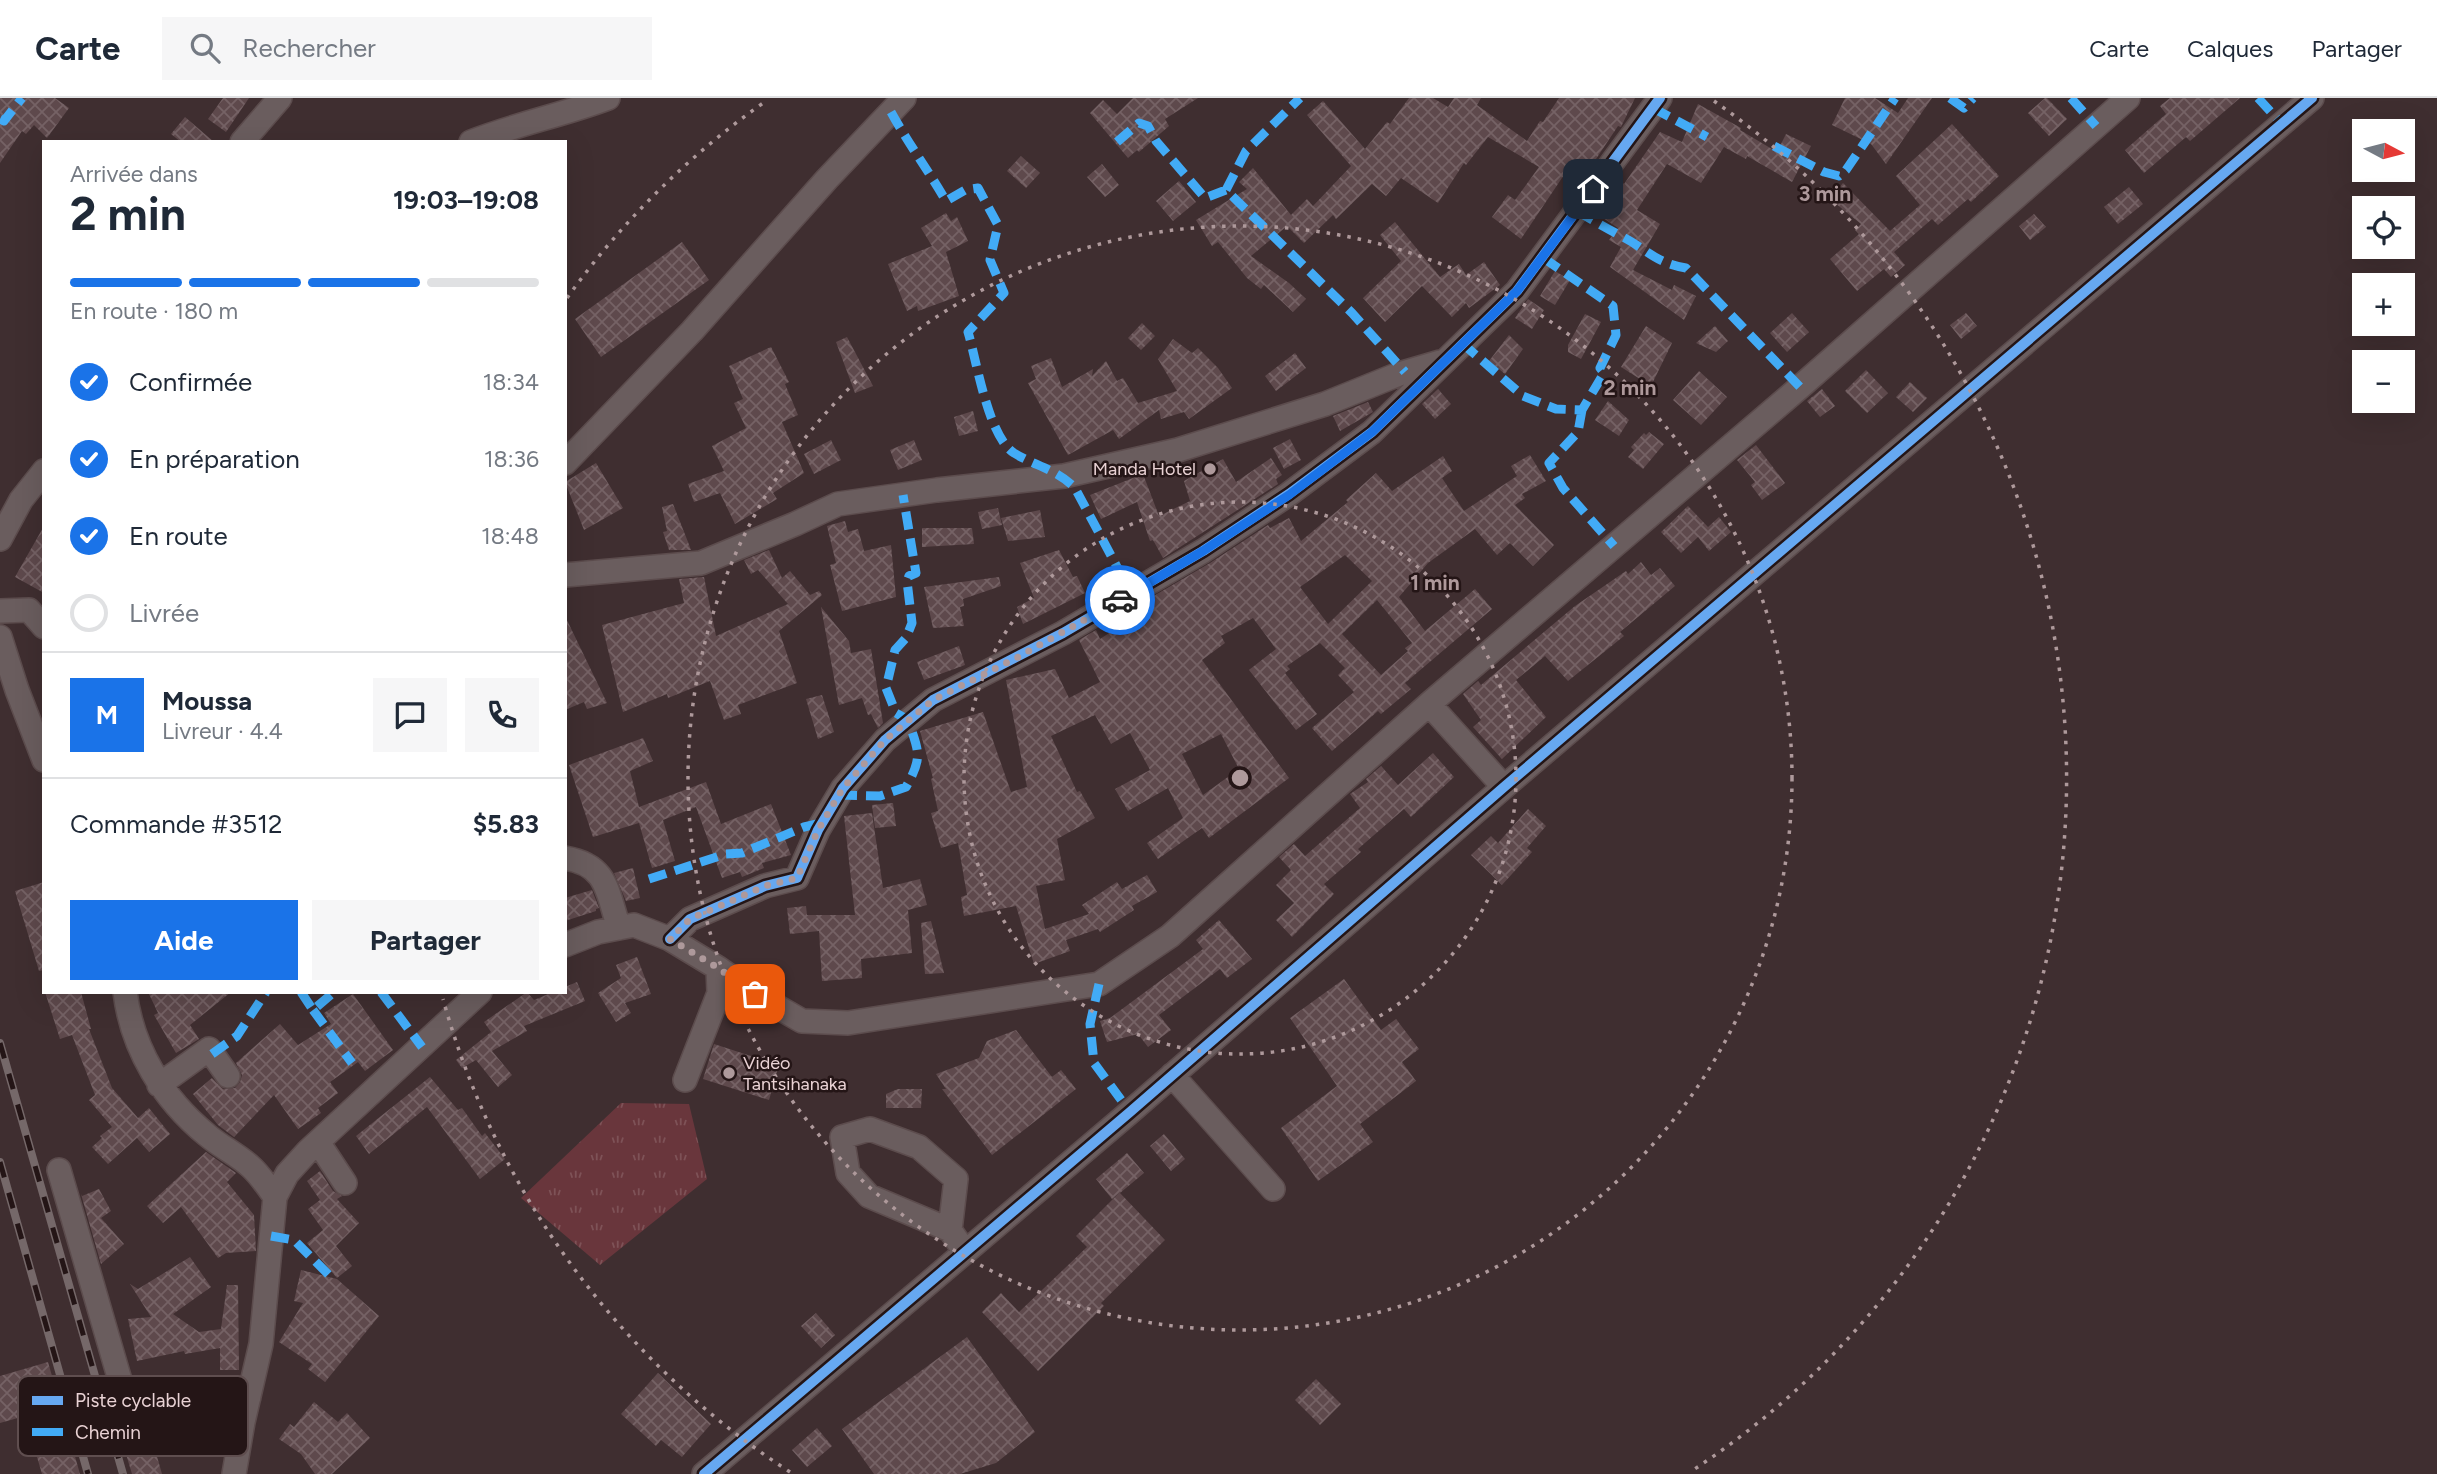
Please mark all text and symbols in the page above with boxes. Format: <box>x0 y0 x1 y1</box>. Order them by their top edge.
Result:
search box <box>162 17 652 80</box>
text: Carte <box>35 29 120 68</box>
icon: search <box>186 29 224 67</box>
text: Rechercher <box>242 32 376 64</box>
text: Carte <box>2089 34 2149 63</box>
text: Calques <box>2187 34 2273 63</box>
text: Partager <box>2311 34 2402 63</box>
north arrow <box>2352 119 2415 182</box>
map controls <box>2352 119 2415 413</box>
pin <box>1563 159 1623 219</box>
text: Arrivée dans <box>70 160 198 188</box>
icon: home <box>1574 170 1612 208</box>
text: 3 min <box>1799 181 1851 206</box>
text: 19:03–19:08 <box>393 184 539 216</box>
text: 2 min <box>70 186 186 242</box>
button: locate <box>2352 196 2415 259</box>
button: + <box>2352 273 2415 336</box>
text: En route · 180 m <box>70 297 238 325</box>
button: − <box>2352 350 2415 413</box>
icon: check <box>70 363 108 401</box>
text: Confirmée <box>129 366 252 398</box>
text: 18:34 <box>483 368 539 396</box>
text: 2 min <box>1604 375 1656 400</box>
icon: check <box>70 440 108 478</box>
text: En préparation <box>129 443 300 475</box>
text: 18:36 <box>484 445 539 473</box>
place label: Manda Hotel <box>1093 458 1196 480</box>
marker: Manda Hotel <box>1202 461 1218 477</box>
icon: check <box>70 517 108 555</box>
text: En route <box>129 520 228 552</box>
text: 18:48 <box>481 522 539 550</box>
courier <box>1085 565 1155 635</box>
text: 1 min <box>1410 570 1460 595</box>
icon: car <box>1101 581 1139 619</box>
text: Livrée <box>129 597 199 629</box>
button: chat <box>373 678 447 752</box>
button: phone <box>465 678 539 752</box>
text: Moussa <box>162 685 252 717</box>
text: M <box>96 699 118 731</box>
text: Livreur · 4.4 <box>162 717 283 745</box>
centre of rings <box>1228 766 1252 790</box>
text: Commande #3512 <box>70 808 282 840</box>
text: $5.83 <box>473 808 539 840</box>
button: Aide <box>70 900 298 980</box>
button: Partager <box>312 900 539 980</box>
pin <box>725 964 785 1024</box>
icon: bag <box>736 975 774 1013</box>
place label: Vidéo Tantsihanaka <box>743 1052 847 1095</box>
marker: Vidéo Tantsihanaka <box>721 1065 737 1081</box>
legend <box>18 1376 248 1456</box>
text: Piste cyclable <box>75 1389 191 1412</box>
text: Chemin <box>75 1421 141 1444</box>

